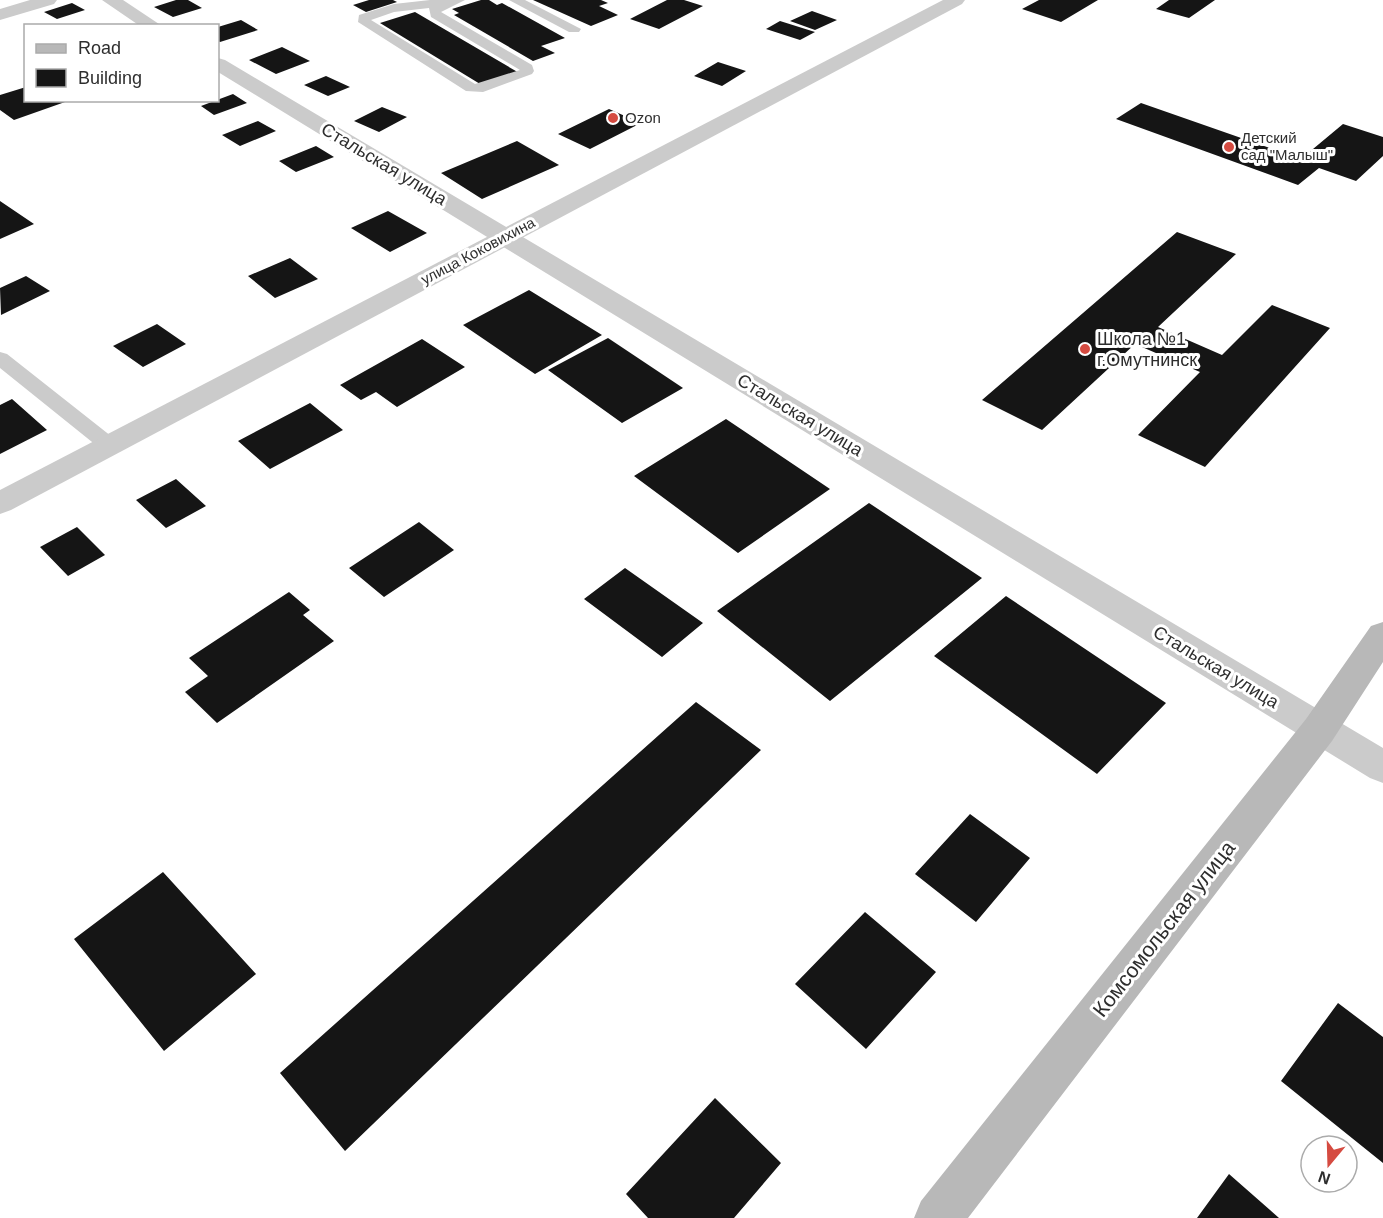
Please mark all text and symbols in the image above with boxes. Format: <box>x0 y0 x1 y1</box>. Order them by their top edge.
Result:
legend <box>24 24 219 102</box>
text: Road <box>78 38 121 58</box>
text: Building <box>78 68 142 88</box>
place label: Ozon <box>625 109 661 126</box>
marker: Ozon <box>606 111 620 125</box>
street label: Стальская улица <box>318 119 451 210</box>
place label: Детский сад "Малыш" <box>1241 129 1333 163</box>
marker: Детский сад "Малыш" <box>1222 140 1236 154</box>
street label: улица Коковихина <box>418 213 538 288</box>
place label: Школа №1 г.Омутнинск <box>1097 329 1197 370</box>
marker: Школа №1 г.Омутнинск <box>1078 342 1092 356</box>
street label: Стальская улица <box>734 370 867 461</box>
street label: Стальская улица <box>1150 622 1283 713</box>
street label: Комсомольская улица <box>1088 836 1239 1021</box>
north arrow <box>1299 1134 1359 1194</box>
text: N <box>1316 1168 1333 1188</box>

